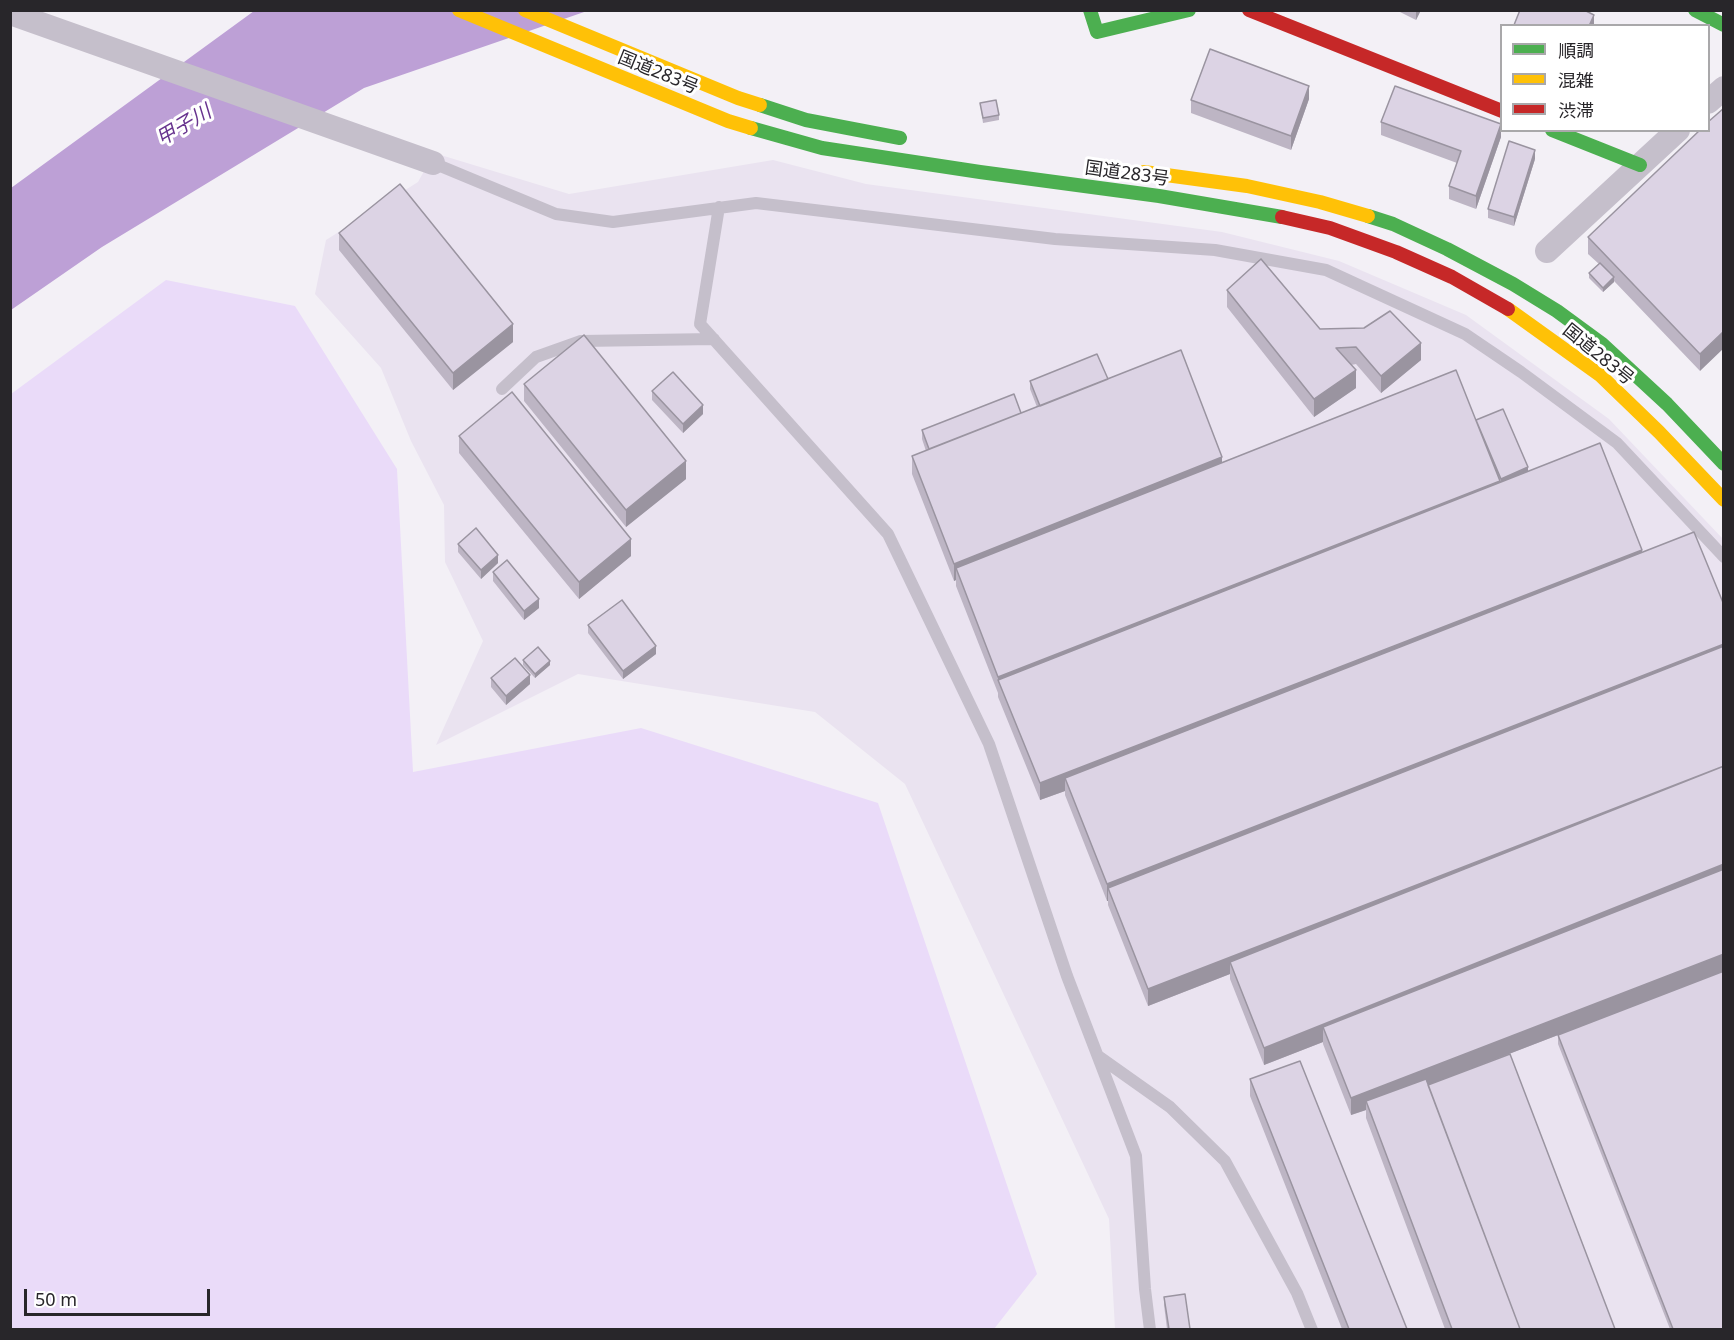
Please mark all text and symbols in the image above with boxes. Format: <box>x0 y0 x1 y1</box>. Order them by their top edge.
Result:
legend <box>1500 24 1710 132</box>
text: 順調 <box>1558 38 1594 62</box>
street label: 国道283号 <box>615 47 701 99</box>
text: 混雑 <box>1558 68 1594 92</box>
text: 渋滞 <box>1558 98 1594 122</box>
water label: 甲子川 <box>152 100 216 152</box>
street label: 国道283号 <box>1083 157 1171 191</box>
street label: 国道283号 <box>1558 320 1638 390</box>
scale bar <box>27 1277 213 1315</box>
text: 50 m <box>35 1287 77 1311</box>

